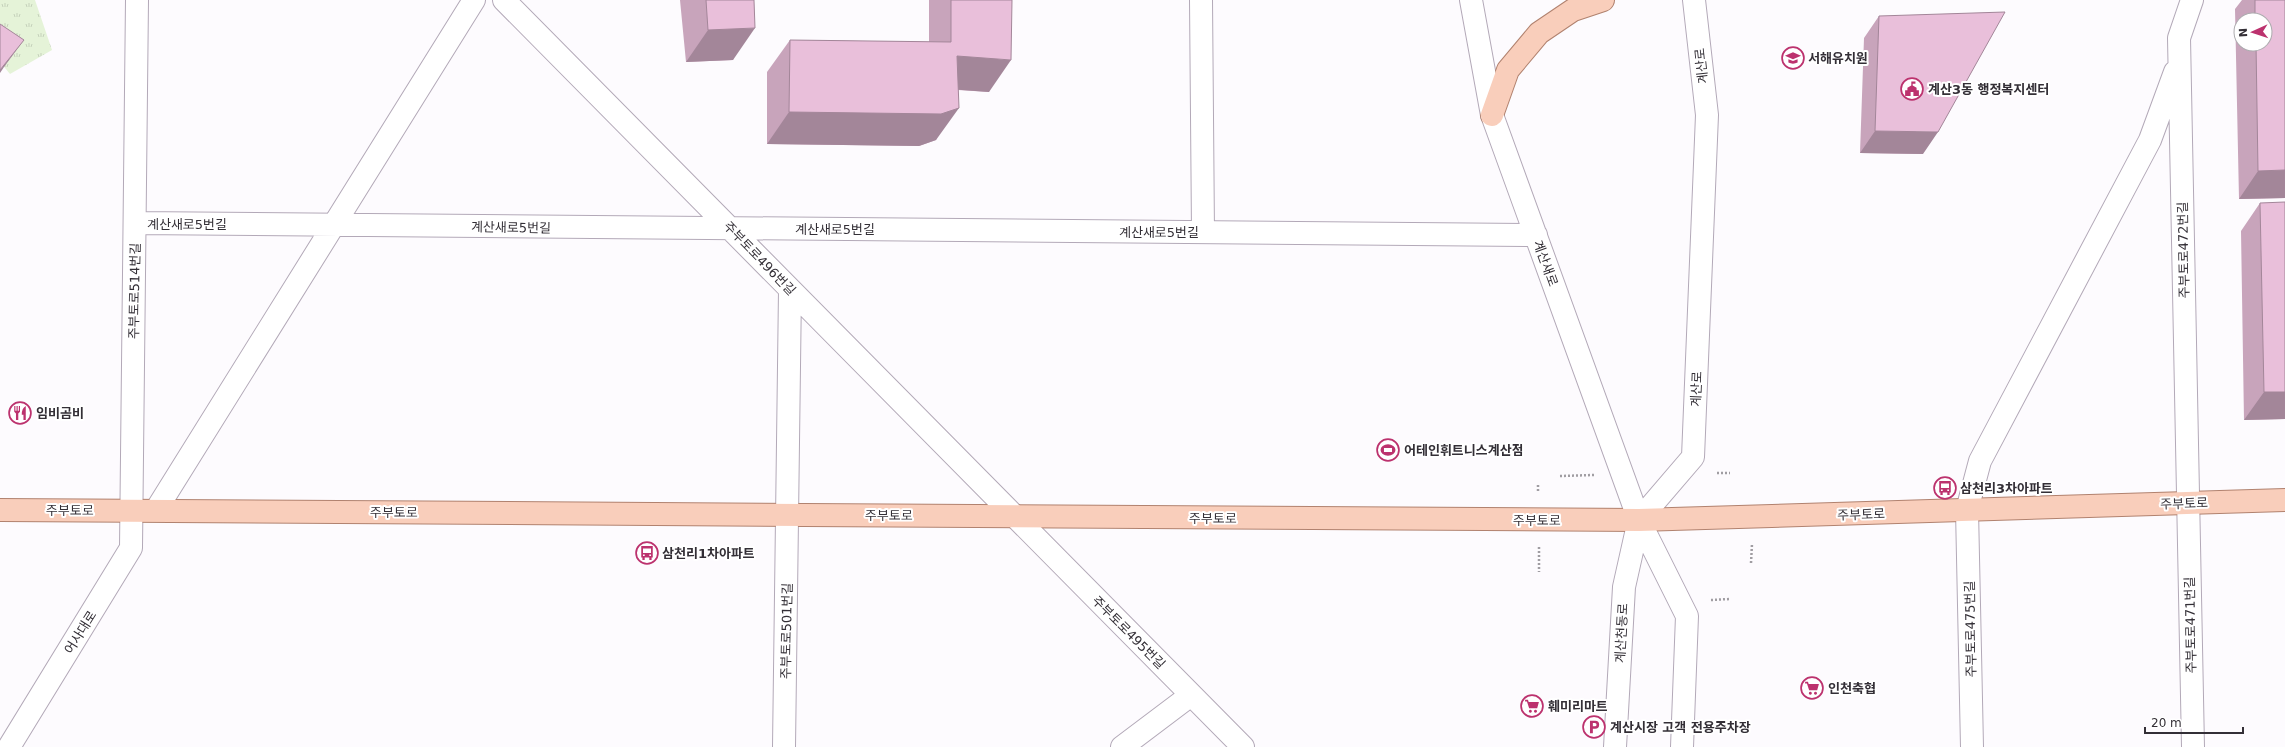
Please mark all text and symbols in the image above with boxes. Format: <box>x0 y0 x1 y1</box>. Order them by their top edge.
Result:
north arrow <box>2233 12 2273 52</box>
text: N <box>2237 28 2250 37</box>
school or university icon: 서해유치원 <box>1780 45 1806 71</box>
street label: 계산로 <box>1692 47 1711 85</box>
place label: 서해유치원 <box>1808 51 1868 66</box>
public building icon: 계산3동 행정복지센터 <box>1899 76 1925 102</box>
place label: 계산3동 행정복지센터 <box>1928 82 2049 97</box>
street label: 주부토로472번길 <box>2175 202 2192 298</box>
street label: 계산새로5번길 <box>147 217 227 232</box>
street label: 주부토로496번길 <box>721 218 799 298</box>
street label: 계산새로5번길 <box>471 219 551 236</box>
street label: 계산새로5번길 <box>795 222 875 237</box>
street label: 계산새로5번길 <box>1119 225 1199 240</box>
street label: 계산새로 <box>1530 238 1561 288</box>
street label: 주부토로514번길 <box>126 243 143 339</box>
street label: 계산로 <box>1688 371 1705 407</box>
restaurant icon: 임비곰비 <box>7 400 33 426</box>
place label: 임비곰비 <box>36 406 84 421</box>
sports icon: 어테인휘트니스계산점 <box>1375 437 1401 463</box>
place label: 어테인휘트니스계산점 <box>1404 443 1524 458</box>
bus stop icon: 삼천리3차아파트 <box>1932 475 1958 501</box>
place label: 삼천리3차아파트 <box>1960 481 2053 496</box>
street label: 주부토로 <box>2160 495 2208 512</box>
street label: 주부토로 <box>46 503 94 518</box>
street label: 주부토로 <box>370 505 418 520</box>
street label: 주부토로 <box>1837 506 1885 523</box>
street label: 주부토로 <box>865 508 913 523</box>
street label: 주부토로 <box>1189 511 1237 526</box>
street label: 주부토로 <box>1513 513 1561 528</box>
bus stop icon: 삼천리1차아파트 <box>634 540 660 566</box>
place label: 삼천리1차아파트 <box>662 546 755 561</box>
street label: 주부토로471번길 <box>2182 577 2199 673</box>
street label: 주부토로475번길 <box>1962 581 1979 677</box>
street label: 주부토로501번길 <box>778 583 795 679</box>
street label: 주부토로495번길 <box>1089 593 1168 672</box>
street label: 계산천동로 <box>1612 603 1631 663</box>
street label: 어사대로 <box>61 608 99 657</box>
supermarket icon: 인천축협 <box>1799 675 1825 701</box>
place label: 인천축협 <box>1828 681 1876 696</box>
supermarket icon: 훼미리마트 <box>1519 693 1545 719</box>
place label: 훼미리마트 <box>1548 699 1608 714</box>
scale bar <box>2145 709 2243 735</box>
parking icon: 계산시장 고객 전용주차장 <box>1581 714 1607 740</box>
text: 20 m <box>2151 716 2182 730</box>
place label: 계산시장 고객 전용주차장 <box>1610 720 1751 735</box>

